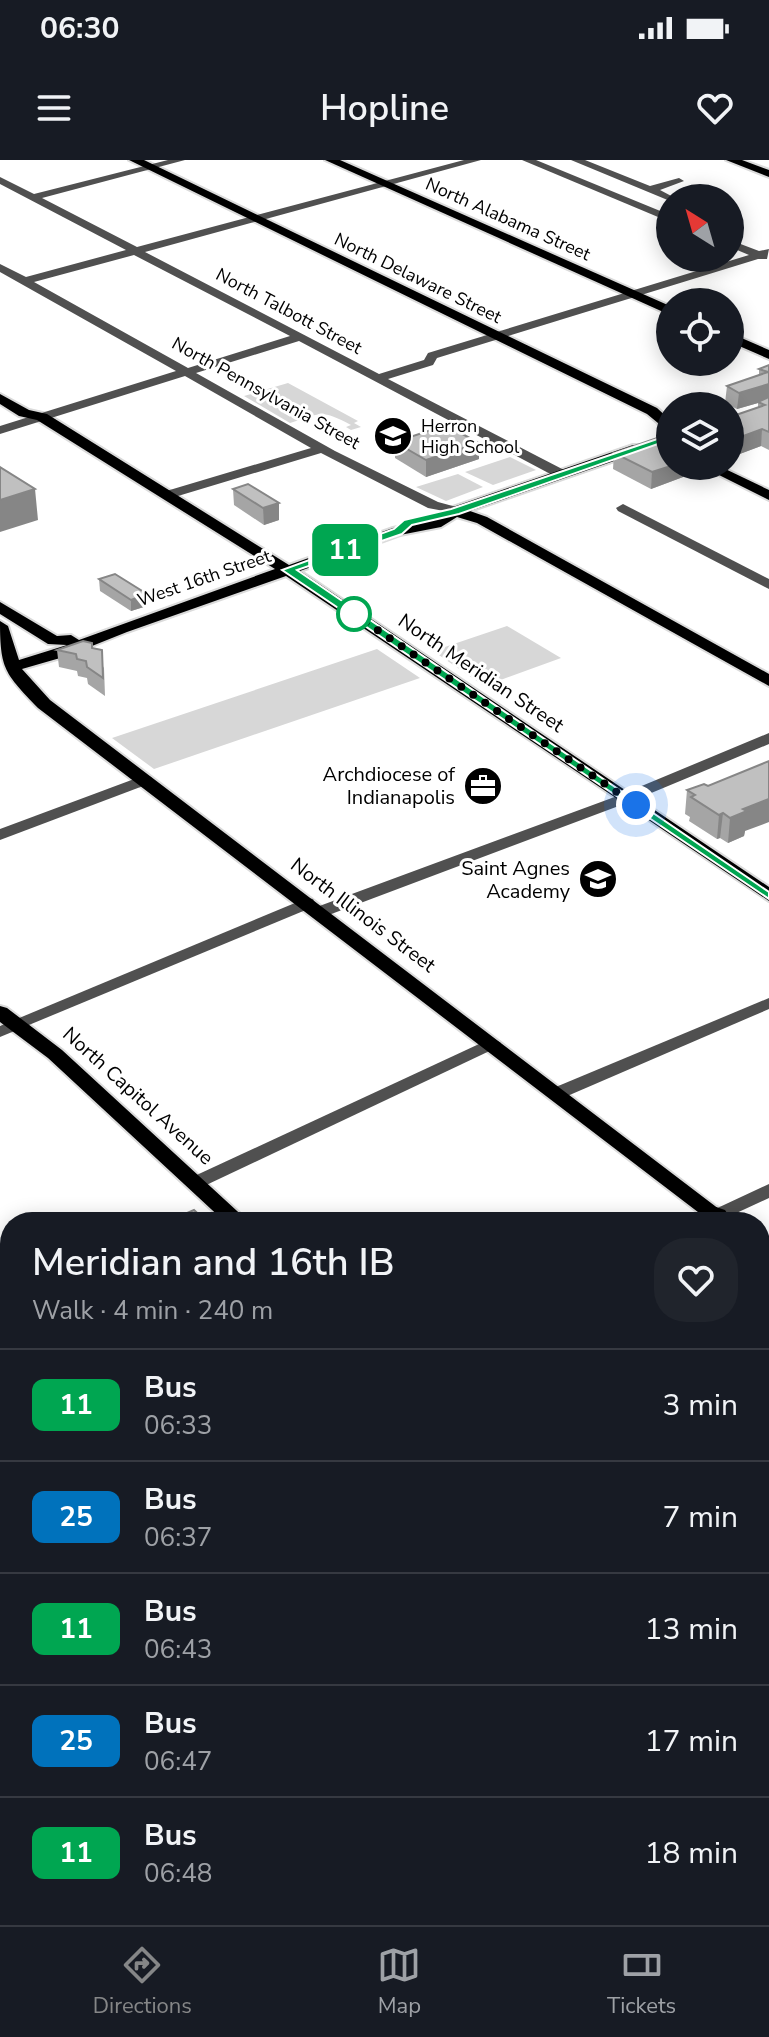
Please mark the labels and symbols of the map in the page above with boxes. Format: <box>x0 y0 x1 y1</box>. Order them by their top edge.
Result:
street label: North Alabama Street <box>422 172 595 266</box>
north arrow <box>656 184 744 272</box>
street label: North Delaware Street <box>330 227 506 329</box>
street label: North Talbott Street <box>212 262 367 360</box>
street label: North Pennsylvania Street <box>168 331 365 455</box>
place label: Herron High School <box>421 414 520 459</box>
school or university icon: Herron High School <box>372 415 414 457</box>
line badge: 11 <box>309 524 381 576</box>
street label: West 16th Street <box>134 544 275 612</box>
unlabelled marker <box>337 597 371 631</box>
street label: North Meridian Street <box>393 607 570 739</box>
place label: Archdiocese of Indianapolis <box>323 761 455 811</box>
office icon: Archdiocese of Indianapolis <box>462 765 504 807</box>
your location <box>616 785 656 825</box>
street label: North Illinois Street <box>285 852 442 979</box>
place label: Saint Agnes Academy <box>461 855 571 905</box>
school or university icon: Saint Agnes Academy <box>577 858 619 900</box>
street label: North Capitol Avenue <box>57 1021 219 1171</box>

